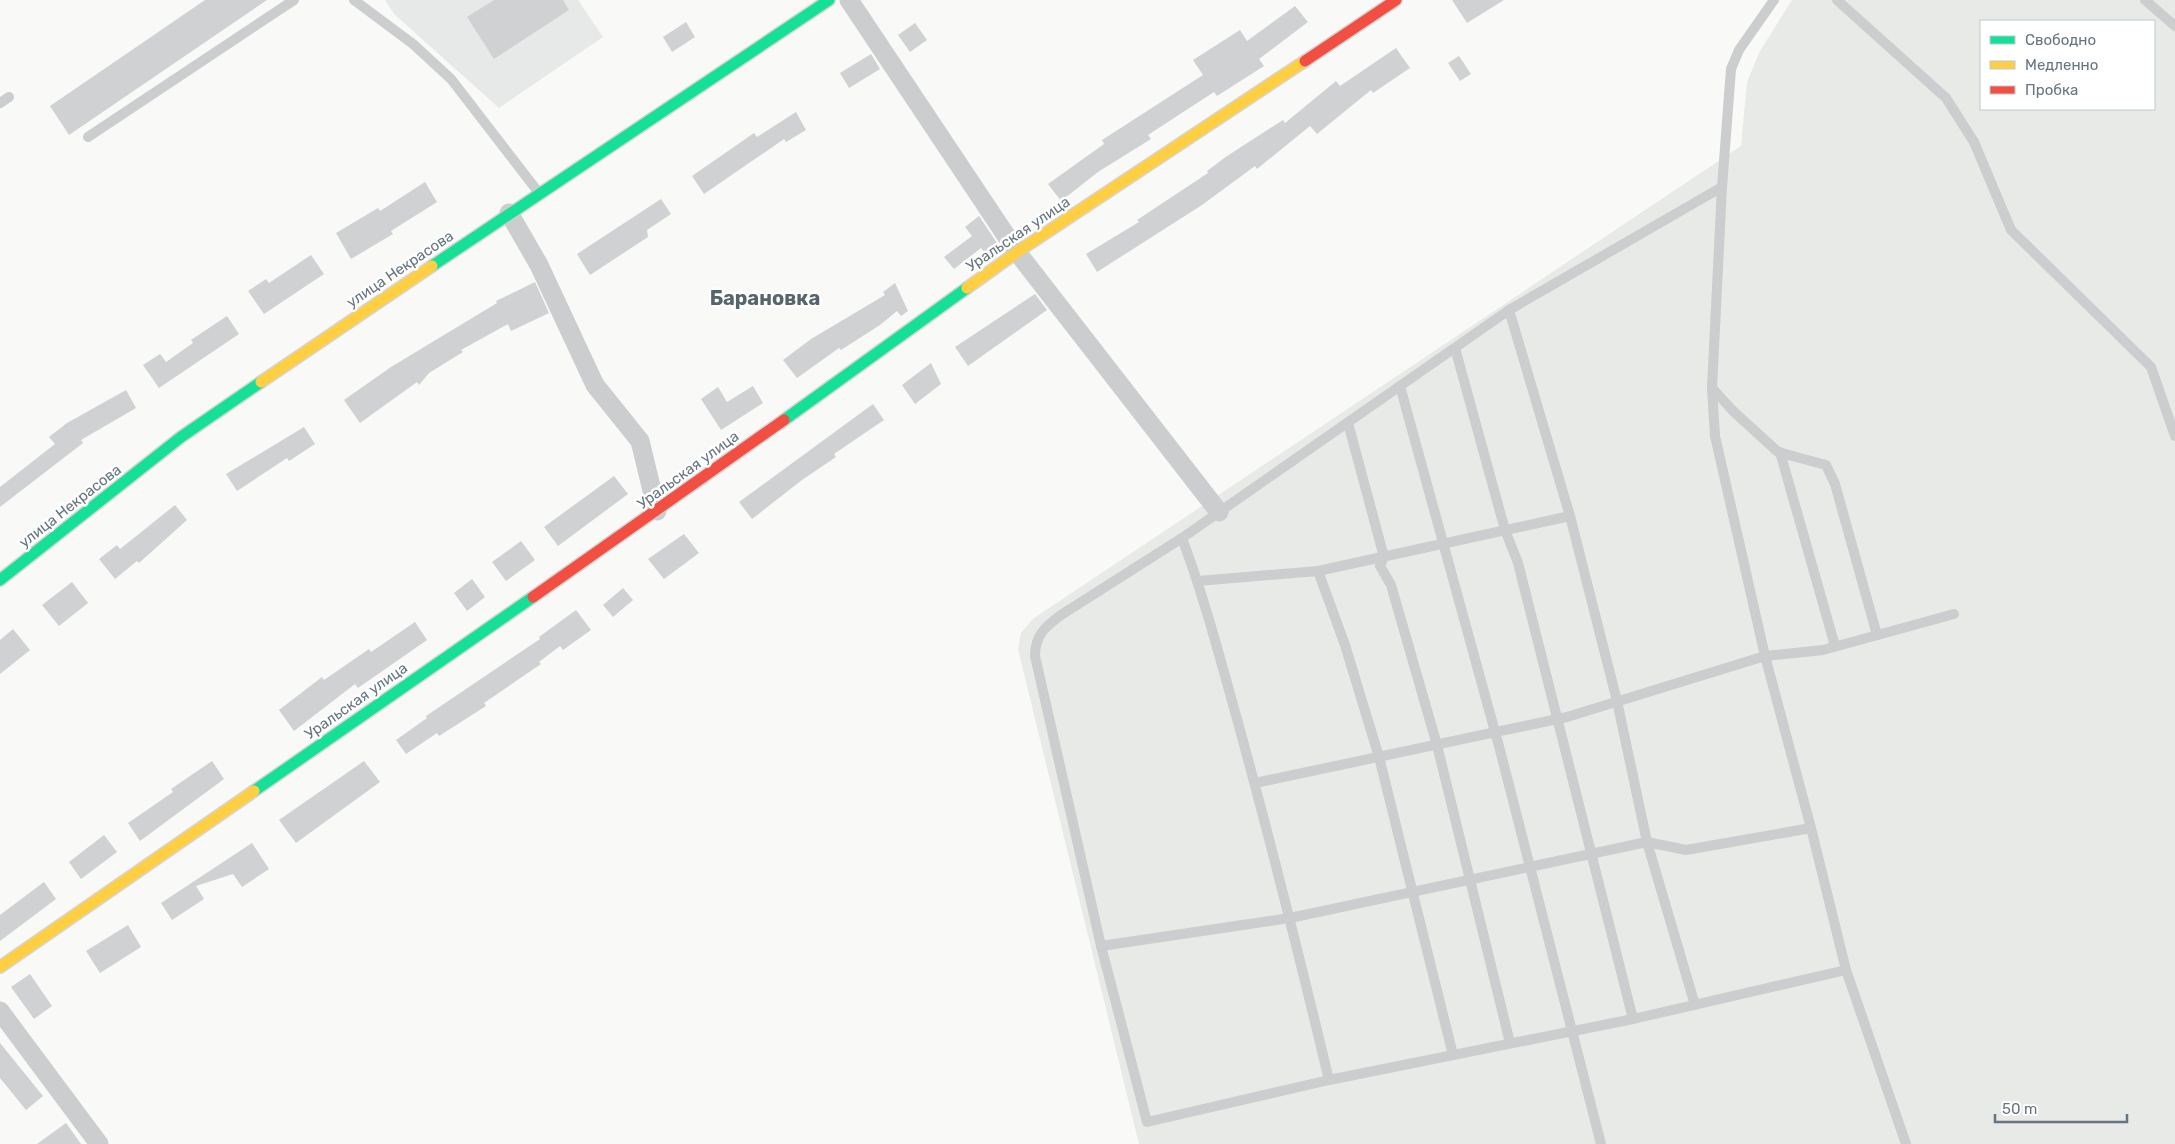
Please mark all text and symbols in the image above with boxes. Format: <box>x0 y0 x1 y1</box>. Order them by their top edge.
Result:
legend <box>1980 20 2155 110</box>
text: Свободно <box>2025 31 2096 49</box>
text: Медленно <box>2025 56 2098 74</box>
text: Пробка <box>2025 81 2078 99</box>
street label: Уральская улица <box>963 193 1073 275</box>
street label: улица Некрасова <box>343 227 457 311</box>
district label: Барановка <box>710 286 820 310</box>
street label: Уральская улица <box>634 427 742 513</box>
street label: улица Некрасова <box>15 460 125 552</box>
street label: Уральская улица <box>301 659 411 743</box>
scale bar <box>1995 1092 2128 1124</box>
text: 50 m <box>2002 1100 2037 1118</box>

